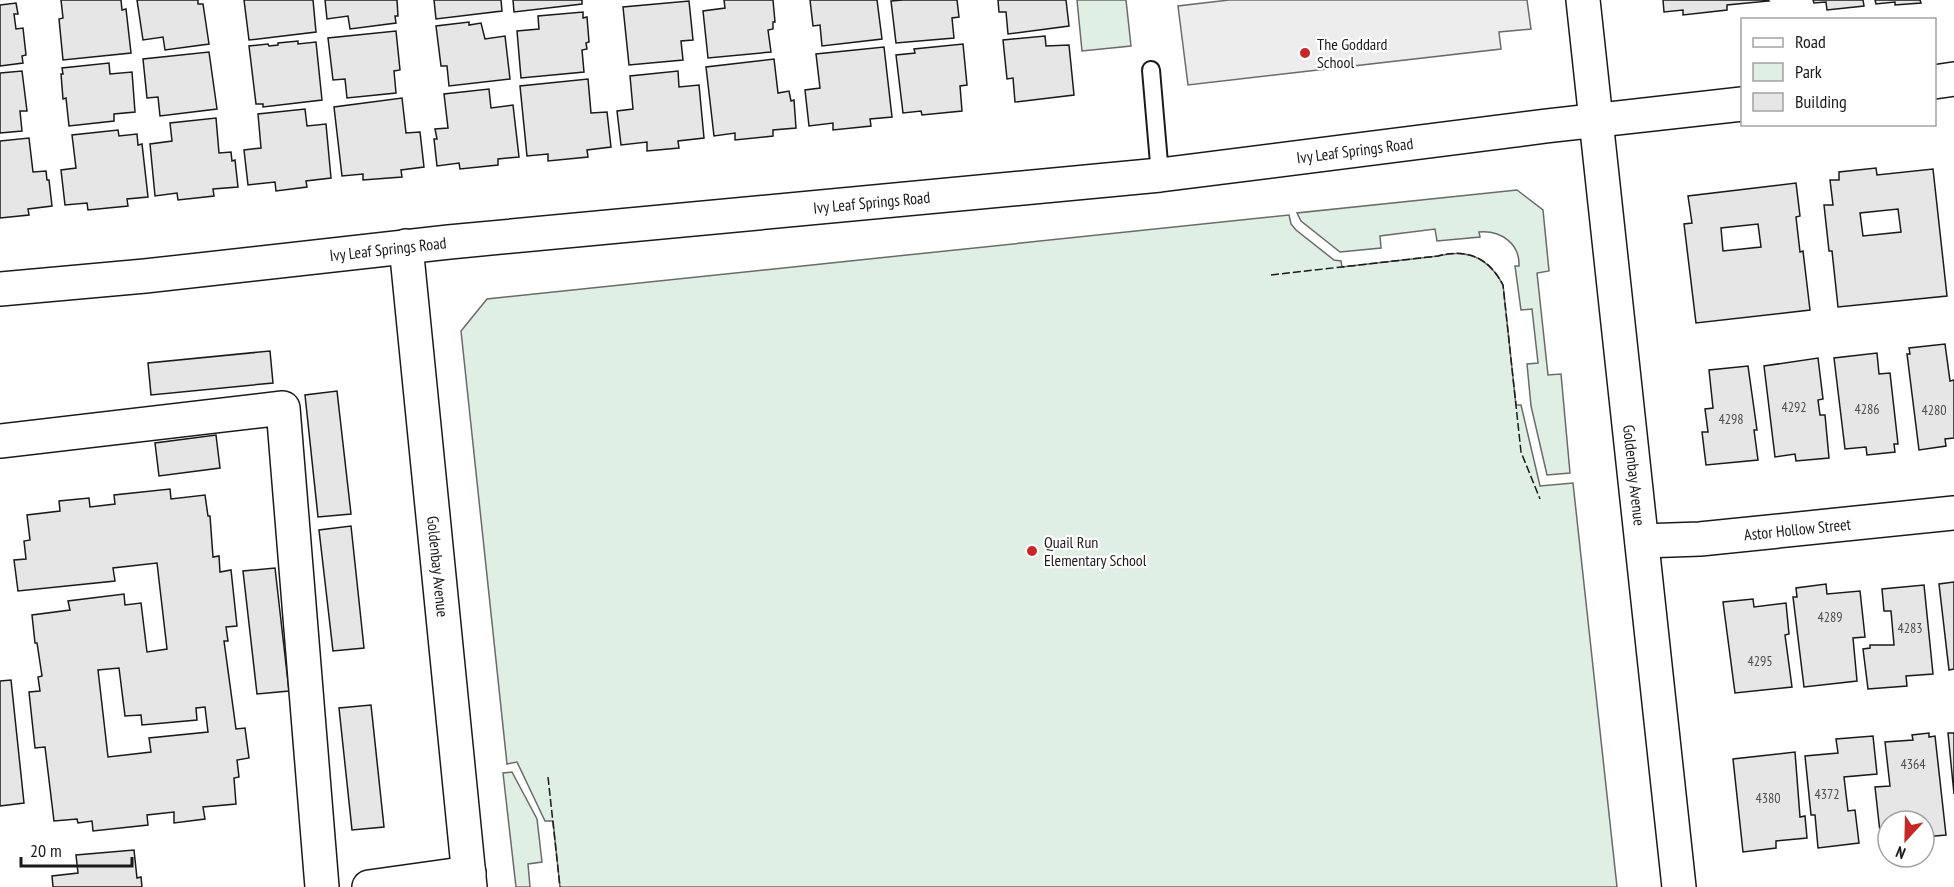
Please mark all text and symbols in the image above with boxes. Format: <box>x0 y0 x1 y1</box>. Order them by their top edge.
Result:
legend <box>1741 18 1936 126</box>
text: Road <box>1795 30 1826 53</box>
place label: The Goddard School <box>1317 34 1388 72</box>
marker: The Goddard School <box>1298 46 1312 60</box>
text: Park <box>1795 60 1822 83</box>
text: Building <box>1795 90 1847 113</box>
street label: Ivy Leaf Springs Road <box>1295 133 1414 168</box>
street label: Ivy Leaf Springs Road <box>812 187 931 218</box>
street label: Ivy Leaf Springs Road <box>328 232 447 265</box>
house number: 4292 <box>1781 398 1807 416</box>
house number: 4286 <box>1854 400 1880 418</box>
house number: 4280 <box>1921 401 1947 419</box>
house number: 4298 <box>1718 410 1744 428</box>
street label: Goldenbay Avenue <box>1619 424 1650 527</box>
street label: Astor Hollow Street <box>1743 514 1853 544</box>
street label: Goldenbay Avenue <box>423 515 453 618</box>
place label: Quail Run Elementary School <box>1044 532 1147 570</box>
marker: Quail Run Elementary School <box>1025 544 1039 558</box>
house number: 4289 <box>1817 608 1843 626</box>
house number: 4283 <box>1897 619 1923 637</box>
house number: 4295 <box>1747 652 1773 670</box>
house number: 4364 <box>1900 755 1926 773</box>
house number: 4372 <box>1814 785 1840 803</box>
house number: 4380 <box>1755 789 1781 807</box>
north arrow <box>1876 809 1936 869</box>
scale bar <box>21 830 132 868</box>
text: 20 m <box>30 839 62 862</box>
text: N <box>1893 842 1908 864</box>

